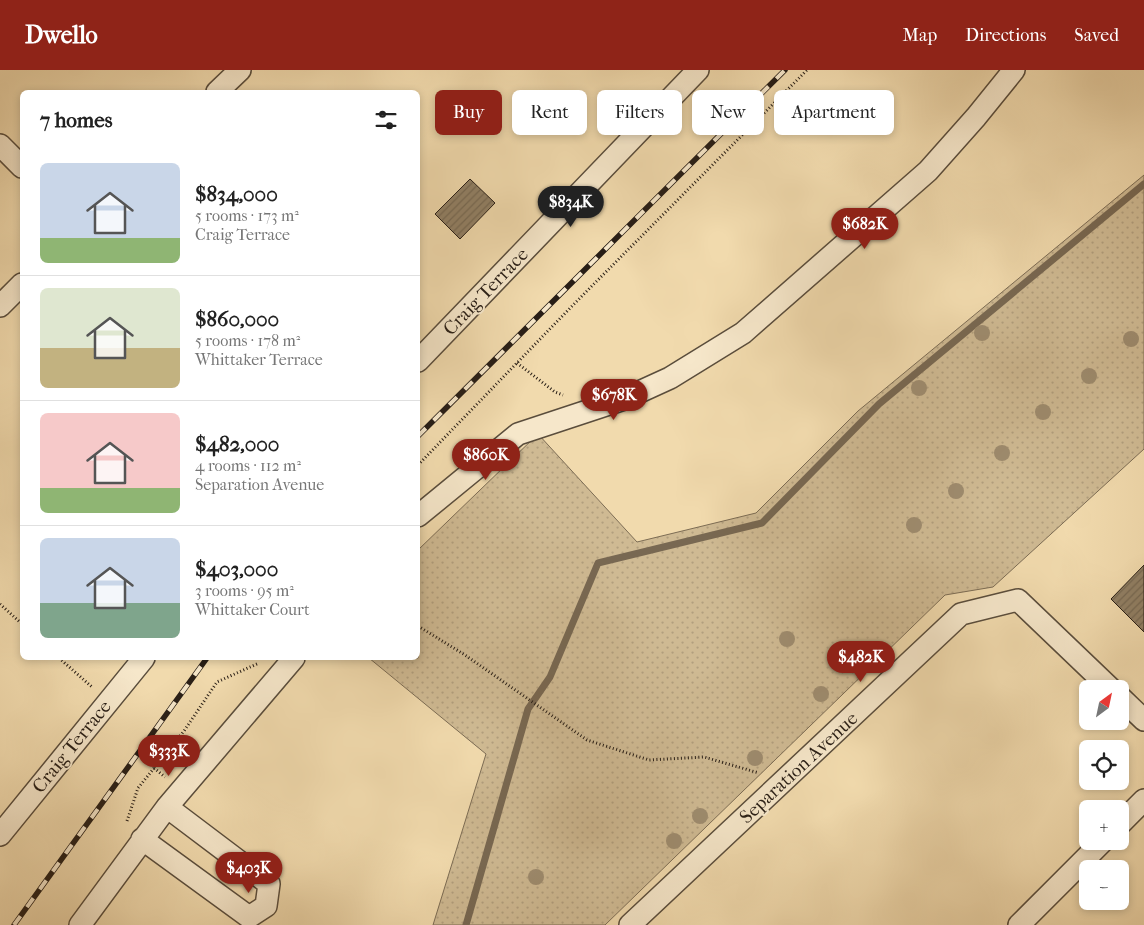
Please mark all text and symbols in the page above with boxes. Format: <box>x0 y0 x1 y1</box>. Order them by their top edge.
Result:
text: Dwello <box>25 21 98 49</box>
text: Map <box>903 25 937 46</box>
text: Directions <box>965 25 1046 46</box>
text: Saved <box>1074 25 1119 46</box>
chip: Buy <box>435 90 502 135</box>
chip: Rent <box>512 90 587 135</box>
chip: Filters <box>597 90 682 135</box>
chip: New <box>692 90 764 135</box>
chip: Apartment <box>774 90 894 135</box>
icon: filters <box>372 106 400 134</box>
text: 7 homes <box>40 108 112 132</box>
text: $834,000 <box>195 182 278 206</box>
icon: home <box>80 183 140 243</box>
pin: $834K <box>536 186 606 228</box>
text: $834K <box>549 192 593 211</box>
text: 5 rooms · 173 m² <box>195 206 299 225</box>
pin: $682K <box>830 208 900 250</box>
text: $682K <box>842 214 888 233</box>
text: Craig Terrace <box>195 225 290 244</box>
street label: Craig Terrace <box>439 244 533 340</box>
text: $860,000 <box>195 307 279 331</box>
icon: home <box>80 308 140 368</box>
text: 5 rooms · 178 m² <box>195 331 300 350</box>
text: Whittaker Terrace <box>195 350 323 369</box>
pin: $678K <box>579 378 649 421</box>
text: $678K <box>592 385 636 404</box>
text: $482,000 <box>195 432 279 456</box>
icon: home <box>80 433 140 493</box>
pin: $860K <box>451 438 521 481</box>
text: $860K <box>463 445 509 464</box>
text: 4 rooms · 112 m² <box>195 456 301 475</box>
text: Separation Avenue <box>195 475 324 494</box>
text: $403,000 <box>195 557 278 581</box>
icon: home <box>80 558 140 618</box>
text: 3 rooms · 95 m² <box>195 581 294 600</box>
text: Whittaker Court <box>195 600 310 619</box>
pin: $482K <box>826 640 896 683</box>
text: $482K <box>838 647 884 666</box>
north arrow <box>1079 680 1129 730</box>
map controls <box>1079 680 1129 910</box>
street label: Craig Terrace <box>28 696 116 797</box>
street label: Separation Avenue <box>735 707 862 828</box>
pin: $333K <box>134 734 204 777</box>
button: locate <box>1079 740 1129 790</box>
text: $333K <box>149 741 189 760</box>
button: + <box>1079 800 1129 850</box>
pin: $403K <box>214 852 284 894</box>
text: $403K <box>226 858 272 877</box>
button: − <box>1079 860 1129 910</box>

